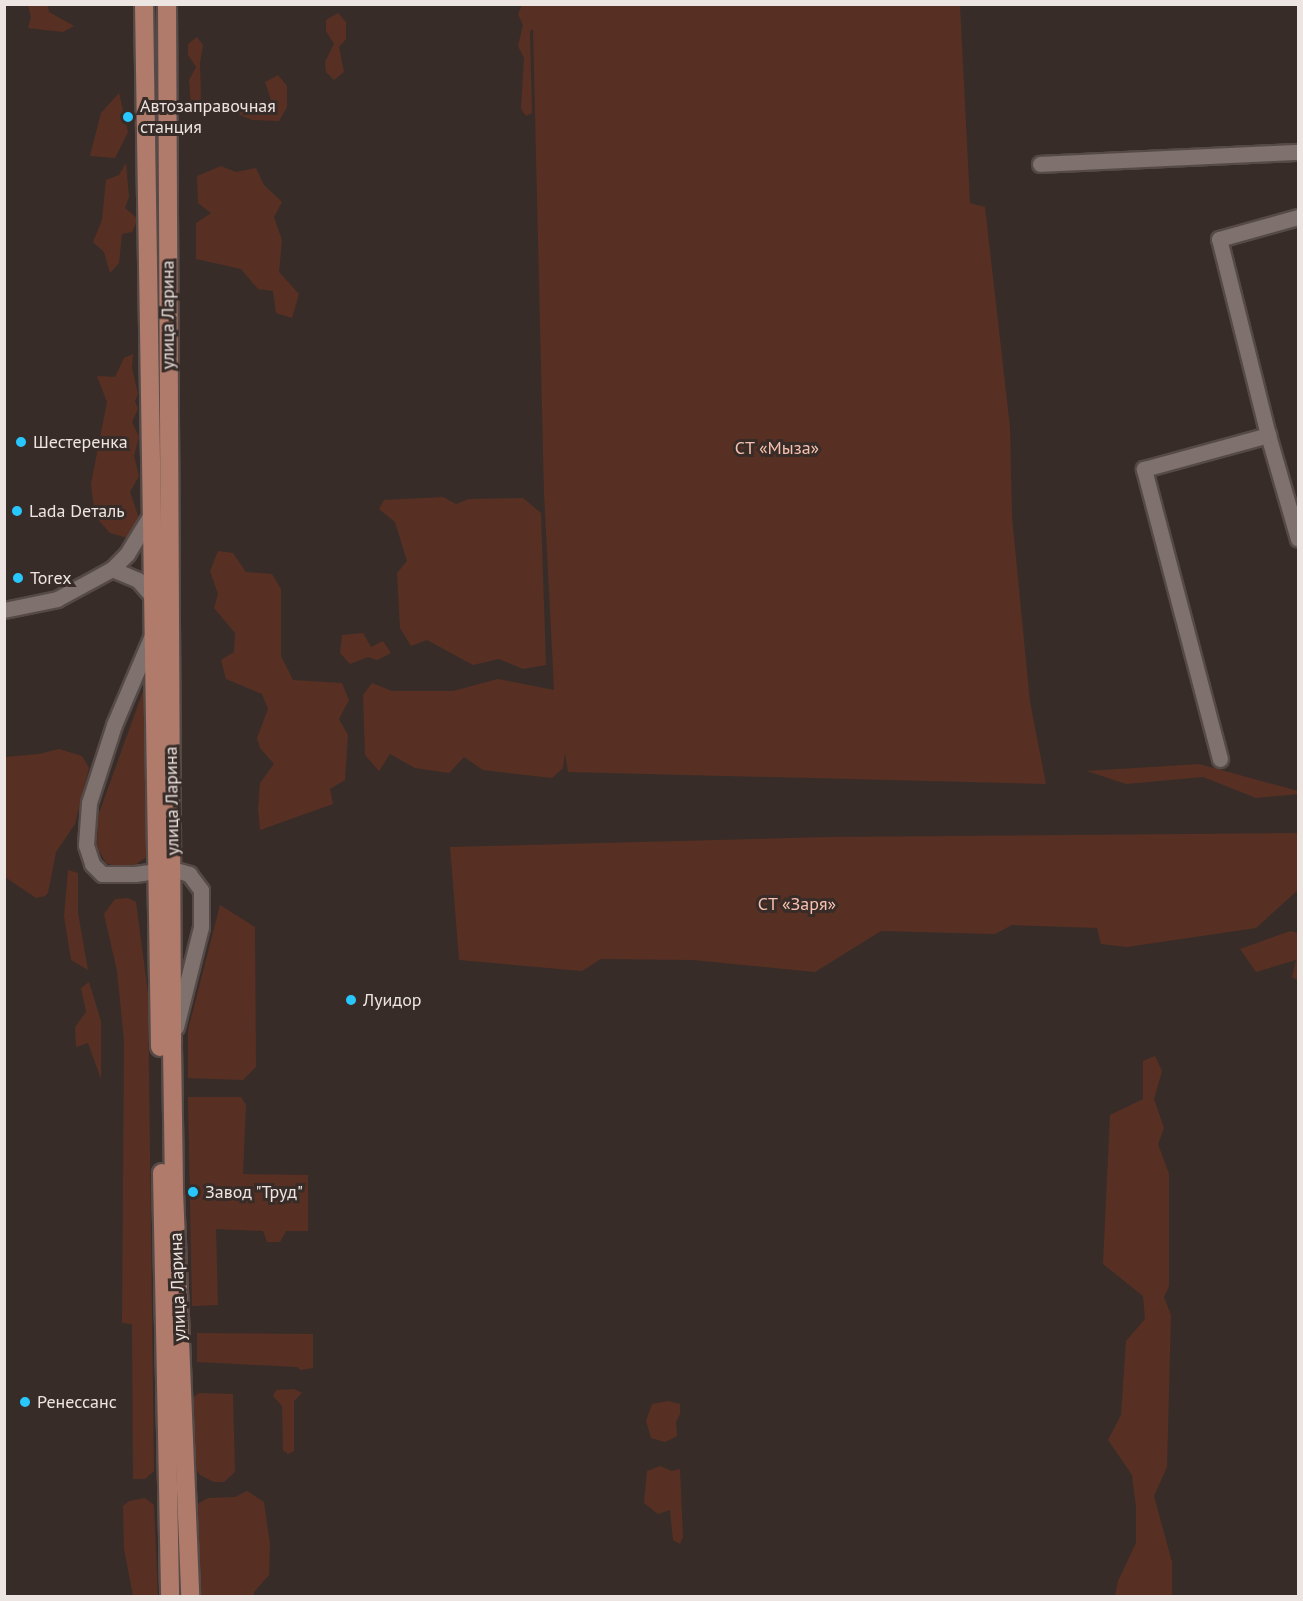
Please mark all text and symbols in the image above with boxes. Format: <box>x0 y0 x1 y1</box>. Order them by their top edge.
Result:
place label: Автозаправочная станция <box>140 96 276 138</box>
marker: Автозаправочная станция <box>121 110 135 124</box>
street label: улица Ларина <box>157 261 179 369</box>
place label: Шестеренка <box>33 431 128 453</box>
marker: Шестеренка <box>14 435 28 449</box>
park label: СТ «Мыза» <box>734 437 820 459</box>
place label: Lada Dеталь <box>29 500 125 522</box>
marker: Lada Dеталь <box>10 504 24 518</box>
place label: Torex <box>30 567 71 589</box>
marker: Torex <box>11 571 25 585</box>
street label: улица Ларина <box>160 746 184 856</box>
park label: СТ «Заря» <box>757 893 837 915</box>
place label: Луидор <box>363 989 422 1011</box>
marker: Луидор <box>344 993 358 1007</box>
place label: Завод "Труд" <box>205 1181 304 1203</box>
marker: Завод "Труд" <box>186 1185 200 1199</box>
street label: улица Ларина <box>165 1232 191 1342</box>
place label: Ренессанс <box>37 1391 117 1413</box>
marker: Ренессанс <box>18 1395 32 1409</box>

